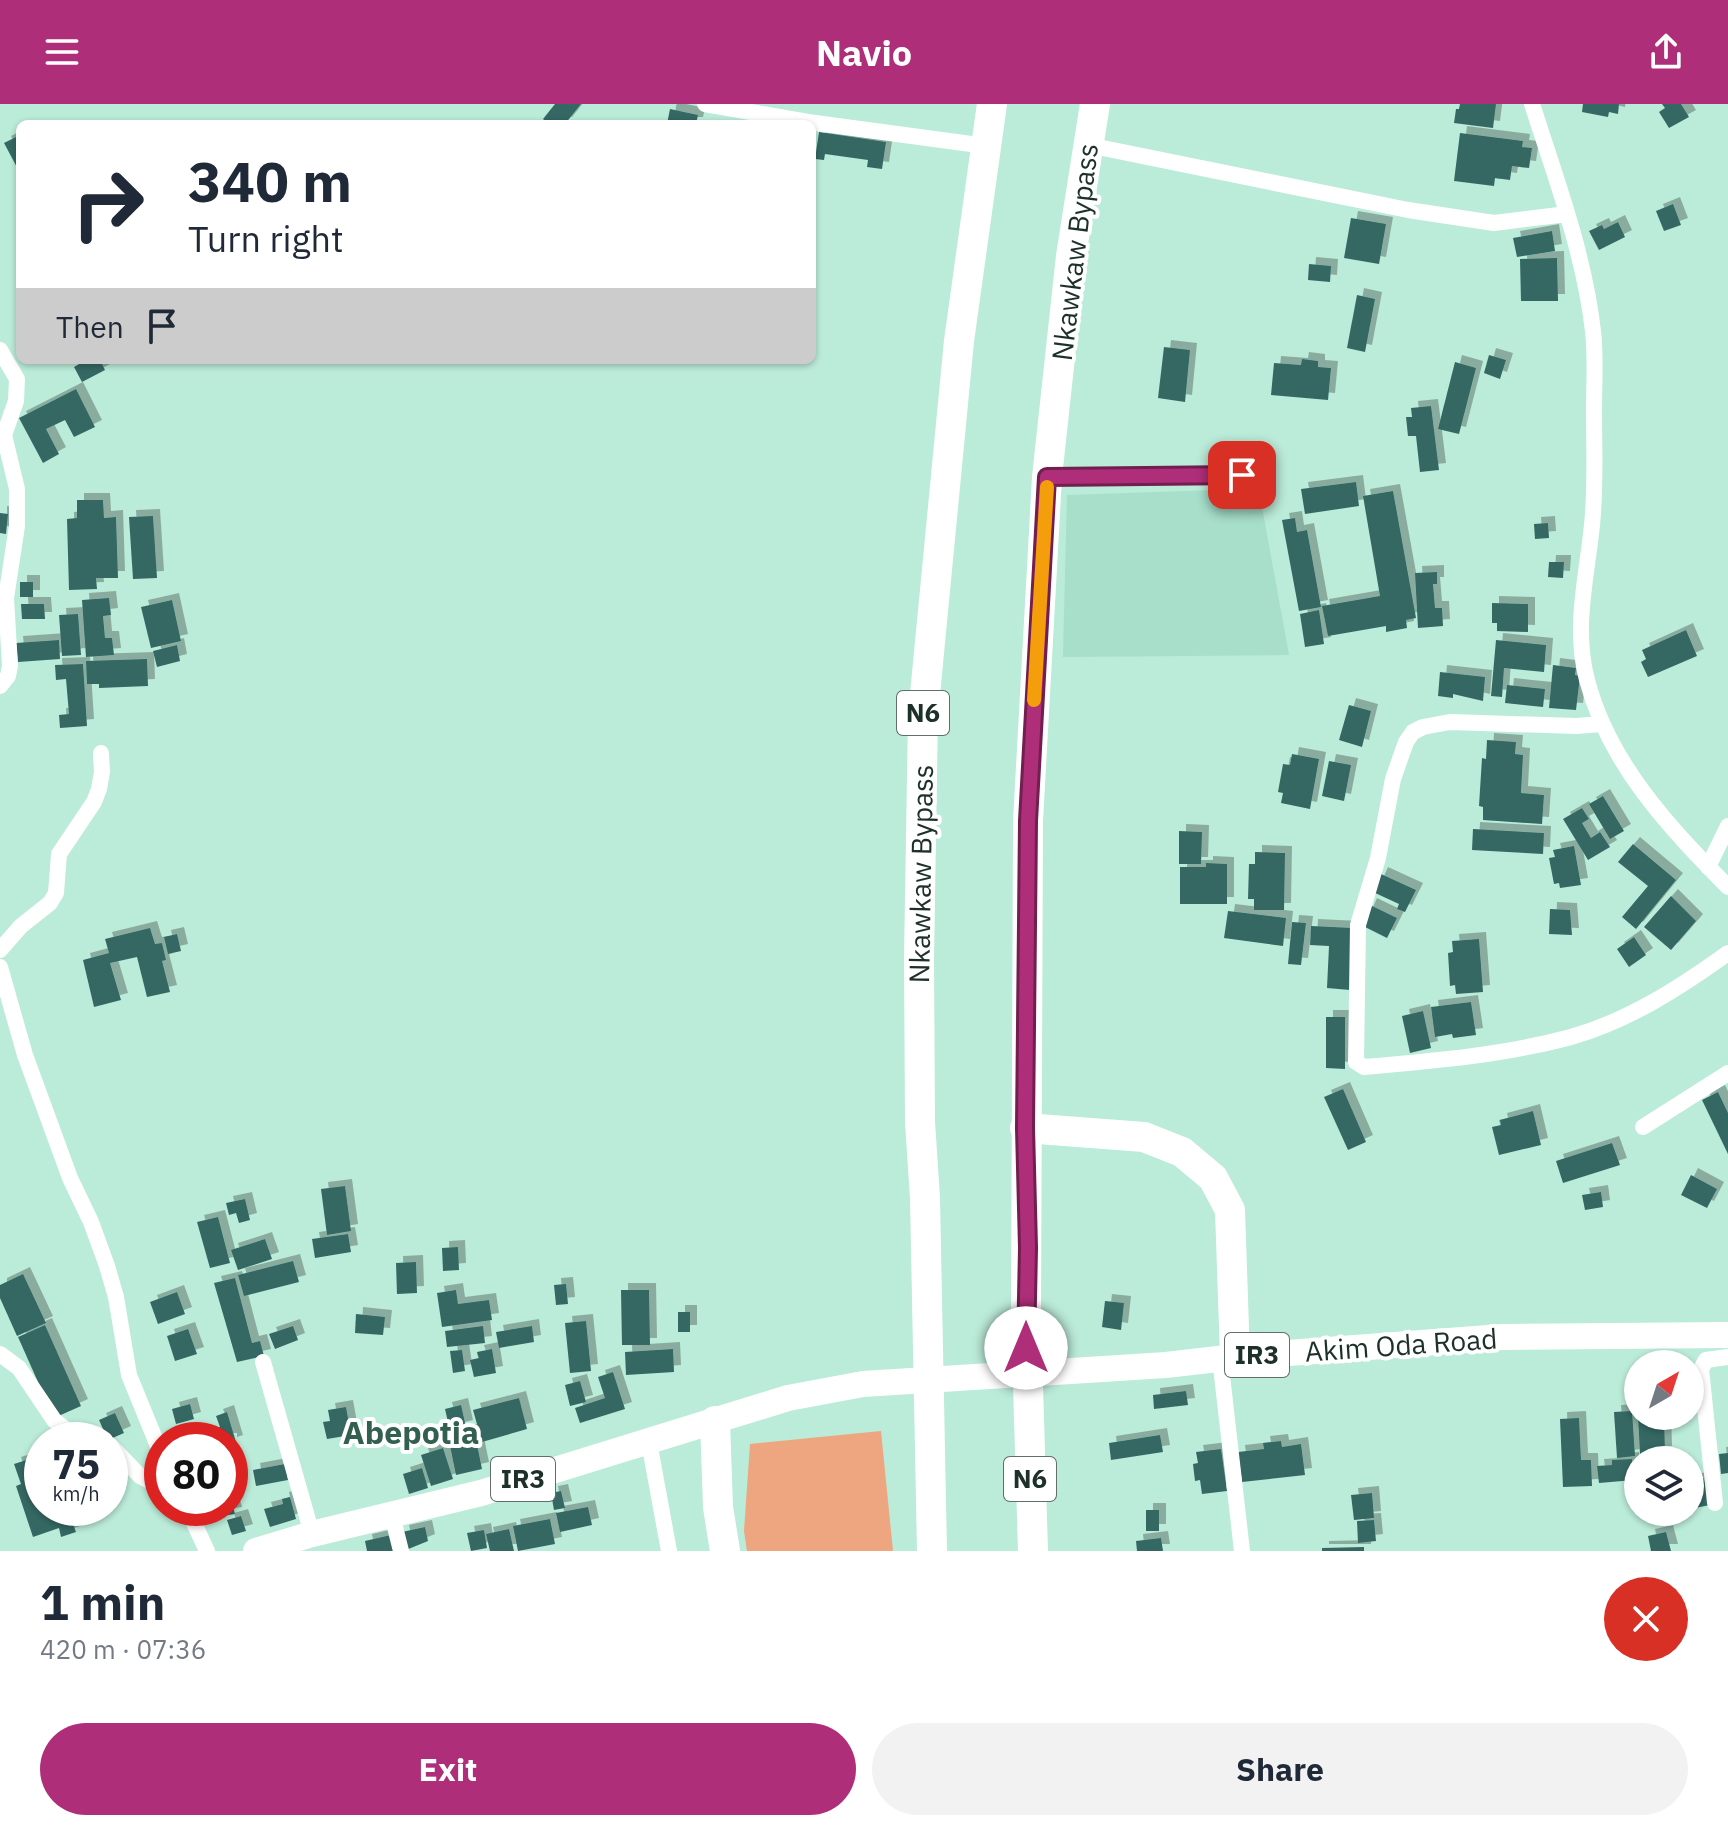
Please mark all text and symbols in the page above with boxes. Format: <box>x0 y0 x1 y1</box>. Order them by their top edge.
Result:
text: Navio <box>816 29 912 76</box>
icon: menu <box>40 30 84 74</box>
icon: share <box>1644 30 1688 74</box>
street label: Nkawkaw Bypass <box>1043 141 1106 363</box>
text: 340 m <box>188 145 352 217</box>
icon: right <box>56 152 160 256</box>
text: Turn right <box>188 215 344 262</box>
icon: arrive <box>140 304 184 348</box>
text: Then <box>56 307 124 346</box>
pin <box>1208 441 1276 509</box>
icon: arrive <box>1220 453 1264 497</box>
road number: N6 <box>897 691 949 735</box>
street label: Nkawkaw Bypass <box>900 764 941 984</box>
position arrow <box>984 1306 1068 1390</box>
street label: Akim Oda Road <box>1304 1319 1498 1370</box>
road number: IR3 <box>1225 1333 1289 1377</box>
north arrow <box>1624 1350 1704 1430</box>
map controls <box>1624 1350 1704 1526</box>
district label: Abepotia <box>343 1411 479 1453</box>
speed limit sign: 80 <box>144 1422 248 1526</box>
text: 75 <box>52 1438 100 1490</box>
button: layers <box>1624 1446 1704 1526</box>
road number: IR3 <box>491 1457 555 1501</box>
road number: N6 <box>1004 1457 1056 1501</box>
text: km/h <box>52 1480 100 1507</box>
text: 1 min <box>40 1571 165 1633</box>
button: close <box>1604 1577 1688 1661</box>
text: 420 m · 07:36 <box>40 1632 206 1666</box>
button: Exit <box>40 1723 856 1815</box>
button: Share <box>872 1723 1688 1815</box>

